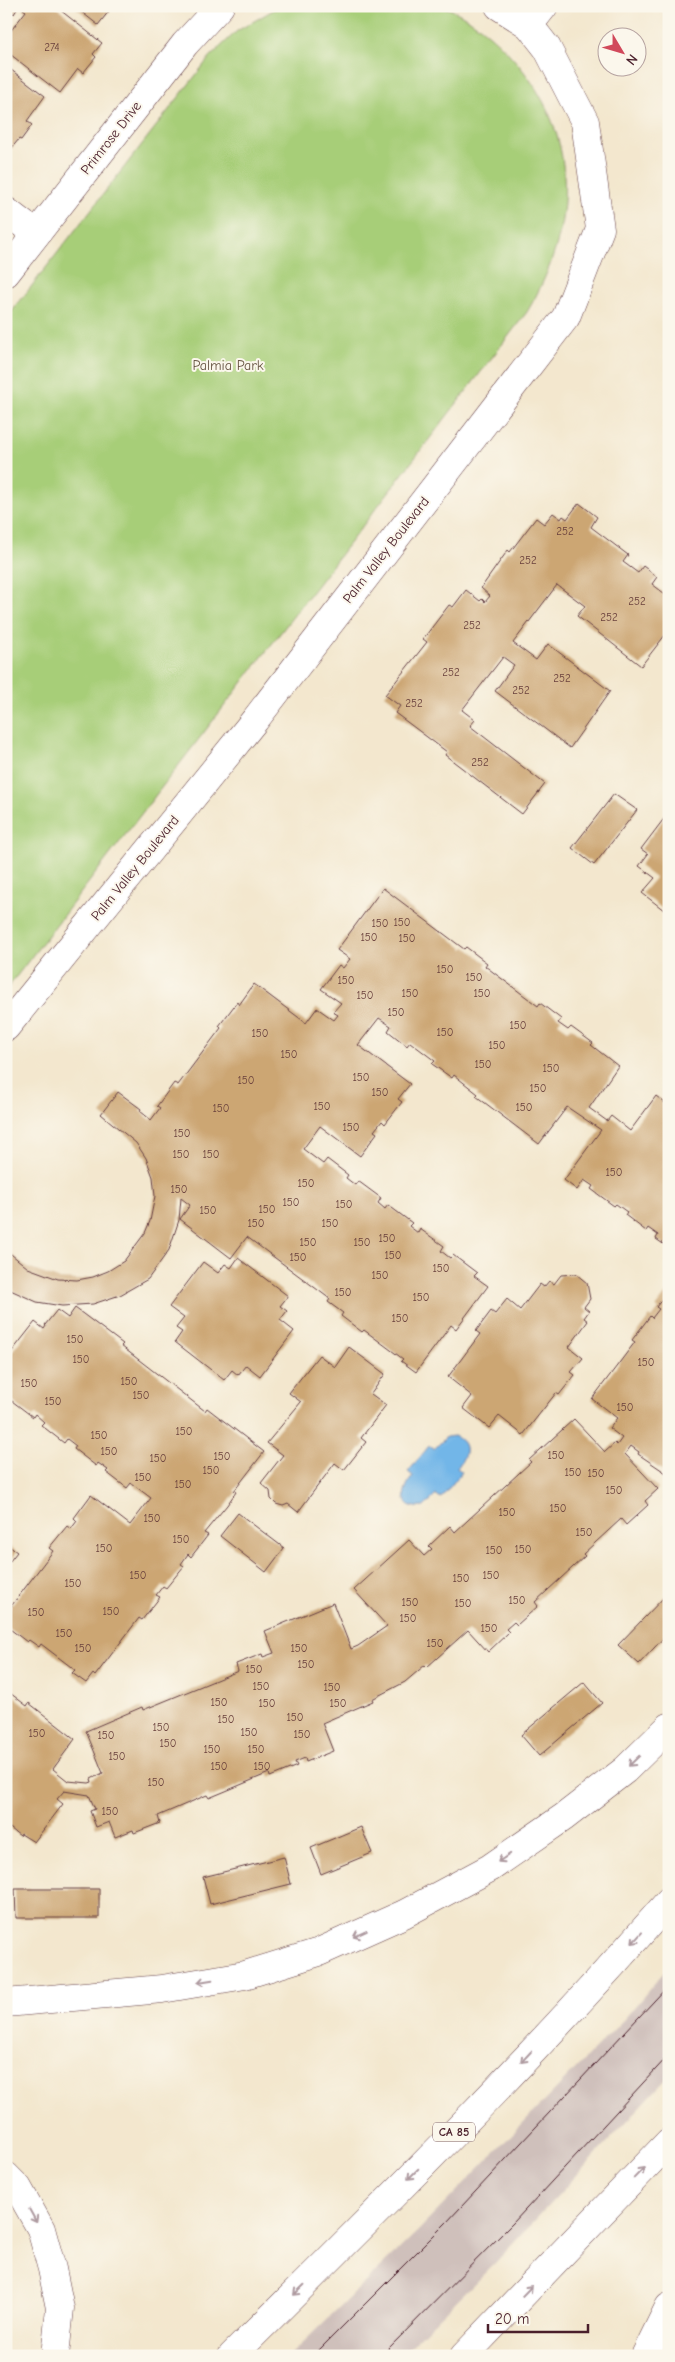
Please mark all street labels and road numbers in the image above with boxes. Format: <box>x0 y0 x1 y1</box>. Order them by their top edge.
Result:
street label: Primrose Drive <box>77 98 145 178</box>
street label: Palm Valley Boulevard <box>339 493 433 607</box>
street label: Palm Valley Boulevard <box>87 812 183 924</box>
road number: CA 85 <box>433 2122 475 2142</box>

